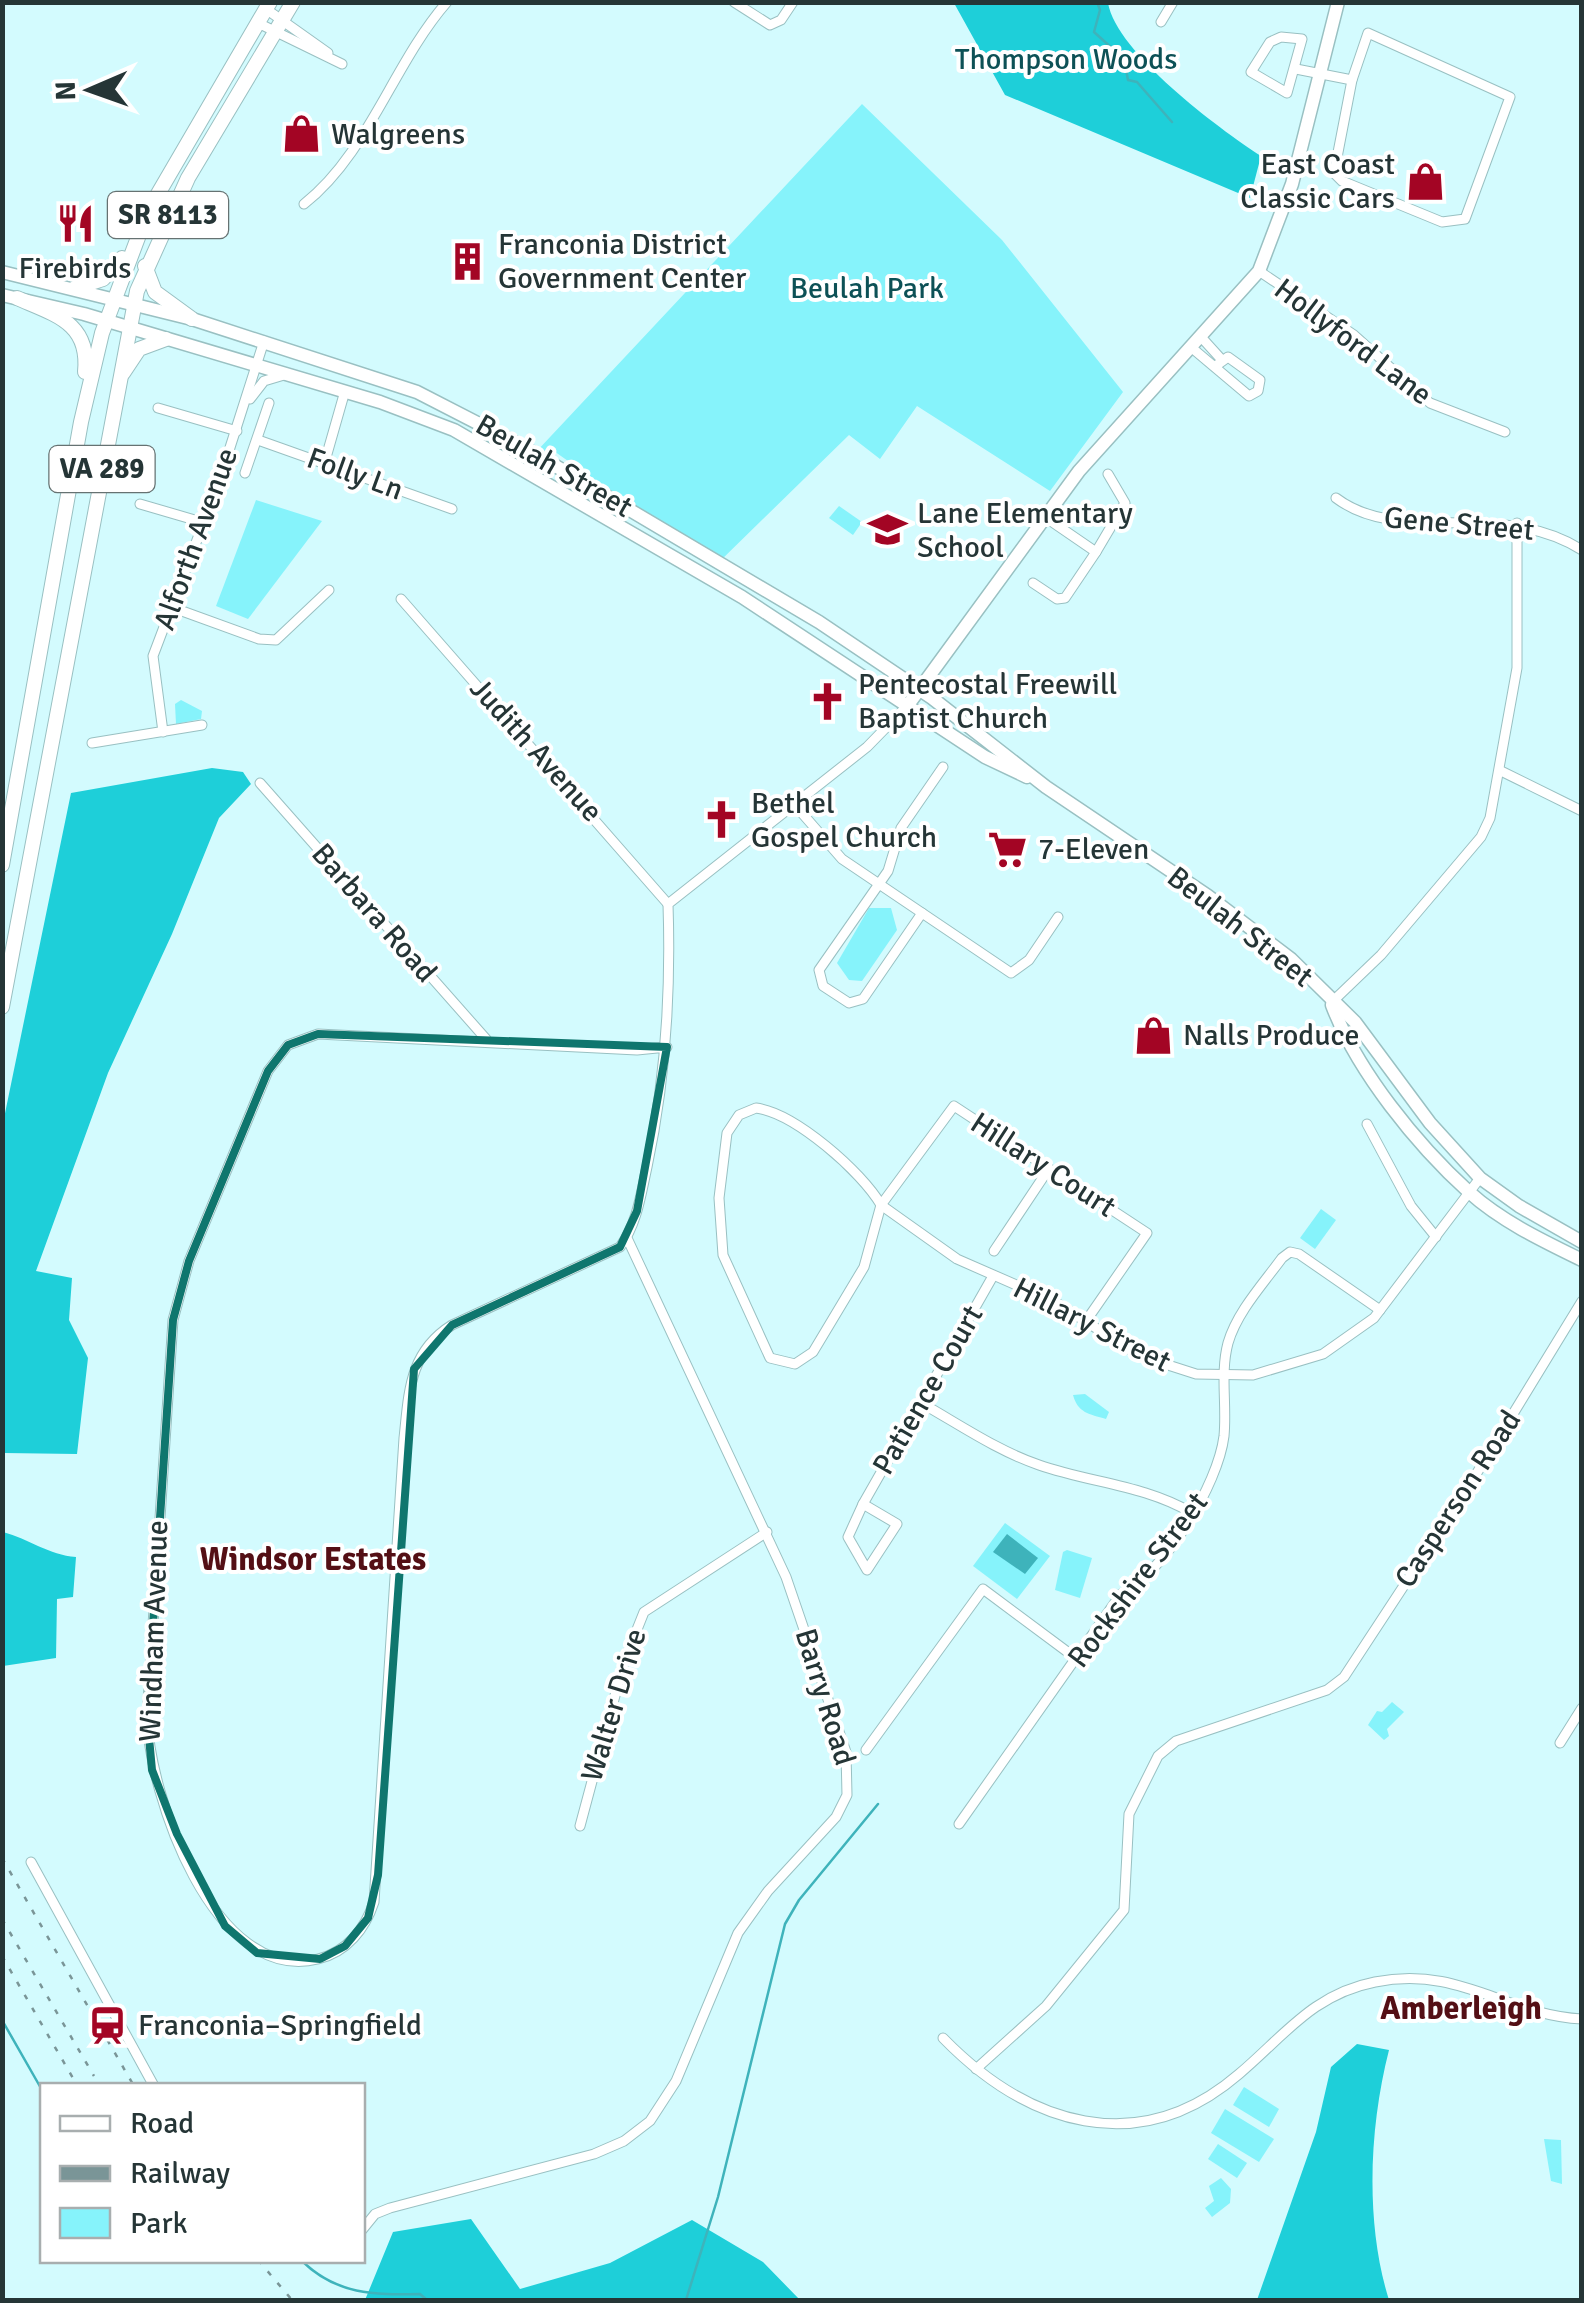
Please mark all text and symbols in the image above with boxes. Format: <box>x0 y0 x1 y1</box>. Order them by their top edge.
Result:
north arrow <box>40 40 140 140</box>
park label: Thompson Woods <box>955 41 1177 78</box>
text: N <box>49 81 83 101</box>
shop icon: Walgreens <box>280 113 322 155</box>
place label: Walgreens <box>331 116 465 153</box>
place label: East Coast Classic Cars <box>1240 146 1395 217</box>
shop icon: East Coast Classic Cars <box>1404 160 1446 202</box>
road number: SR 8113 <box>108 192 228 238</box>
restaurant icon: Firebirds <box>54 203 96 245</box>
place label: Franconia District Government Center <box>498 226 746 297</box>
building icon: Franconia District Government Center <box>447 240 489 282</box>
place label: Firebirds <box>18 250 132 287</box>
park label: Beulah Park <box>790 270 944 307</box>
street label: Hollyford Lane <box>1267 271 1439 413</box>
street label: Beulah Street <box>469 406 639 526</box>
street label: Folly Ln <box>302 440 408 508</box>
street label: Alforth Avenue <box>146 443 246 635</box>
road number: VA 289 <box>49 446 154 492</box>
place label: Lane Elementary School <box>917 495 1133 566</box>
street label: Gene Street <box>1382 499 1536 549</box>
school or university icon: Lane Elementary School <box>866 509 908 551</box>
place label: Pentecostal Freewill Baptist Church <box>858 666 1117 737</box>
street label: Judith Avenue <box>462 670 610 830</box>
church icon: Pentecostal Freewill Baptist Church <box>807 680 849 722</box>
place label: Bethel Gospel Church <box>751 785 937 856</box>
church icon: Bethel Gospel Church <box>700 799 742 841</box>
supermarket icon: 7-Eleven <box>987 828 1029 870</box>
place label: 7-Eleven <box>1038 831 1149 868</box>
street label: Barbara Road <box>304 836 444 990</box>
street label: Beulah Street <box>1160 859 1320 995</box>
shop icon: Nalls Produce <box>1132 1014 1174 1056</box>
place label: Nalls Produce <box>1183 1017 1359 1054</box>
street label: Hillary Court <box>964 1104 1122 1226</box>
street label: Hillary Street <box>1007 1270 1177 1380</box>
street label: Patience Court <box>865 1299 991 1481</box>
street label: Casperson Road <box>1387 1403 1529 1595</box>
street label: Rockshire Street <box>1060 1485 1216 1675</box>
street label: Windham Avenue <box>132 1520 176 1742</box>
district label: Windsor Estates <box>200 1540 426 1579</box>
street label: Walter Drive <box>573 1624 655 1786</box>
street label: Barry Road <box>787 1624 863 1770</box>
district label: Amberleigh <box>1380 1989 1542 2028</box>
station icon: Franconia–Springfield <box>87 2004 129 2046</box>
place label: Franconia–Springfield <box>138 2007 422 2044</box>
legend <box>40 2083 365 2263</box>
text: Road <box>130 2105 194 2142</box>
text: Railway <box>130 2155 230 2192</box>
text: Park <box>130 2205 188 2242</box>

